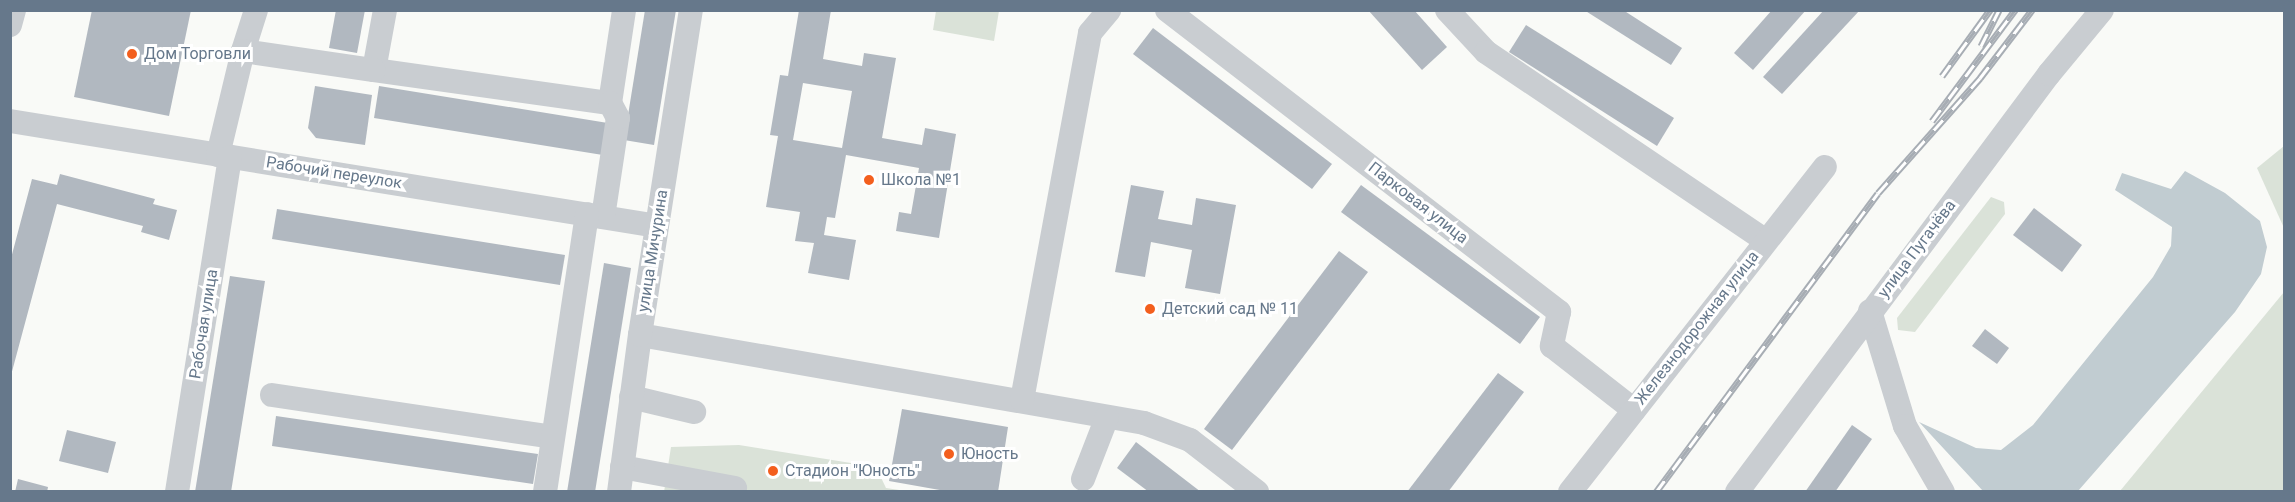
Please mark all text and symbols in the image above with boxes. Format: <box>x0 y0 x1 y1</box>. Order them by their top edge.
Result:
place label: Дом Торговли <box>144 44 251 64</box>
marker: Дом Торговли <box>125 47 139 61</box>
street label: Рабочий переулок <box>265 153 403 193</box>
street label: Парковая улица <box>1364 158 1472 248</box>
place label: Школа №1 <box>881 170 961 190</box>
marker: Школа №1 <box>862 173 876 187</box>
street label: улица Мичурина <box>634 189 672 313</box>
street label: улица Пугачёва <box>1874 196 1960 302</box>
street label: Железнодорожная улица <box>1631 247 1763 409</box>
street label: Рабочая улица <box>186 268 222 380</box>
place label: Детский сад № 11 <box>1162 299 1298 319</box>
marker: Детский сад № 11 <box>1143 302 1157 316</box>
place label: Юность <box>961 444 1018 464</box>
marker: Юность <box>942 447 956 461</box>
place label: Стадион "Юность" <box>785 461 920 481</box>
marker: Стадион "Юность" <box>766 464 780 478</box>

